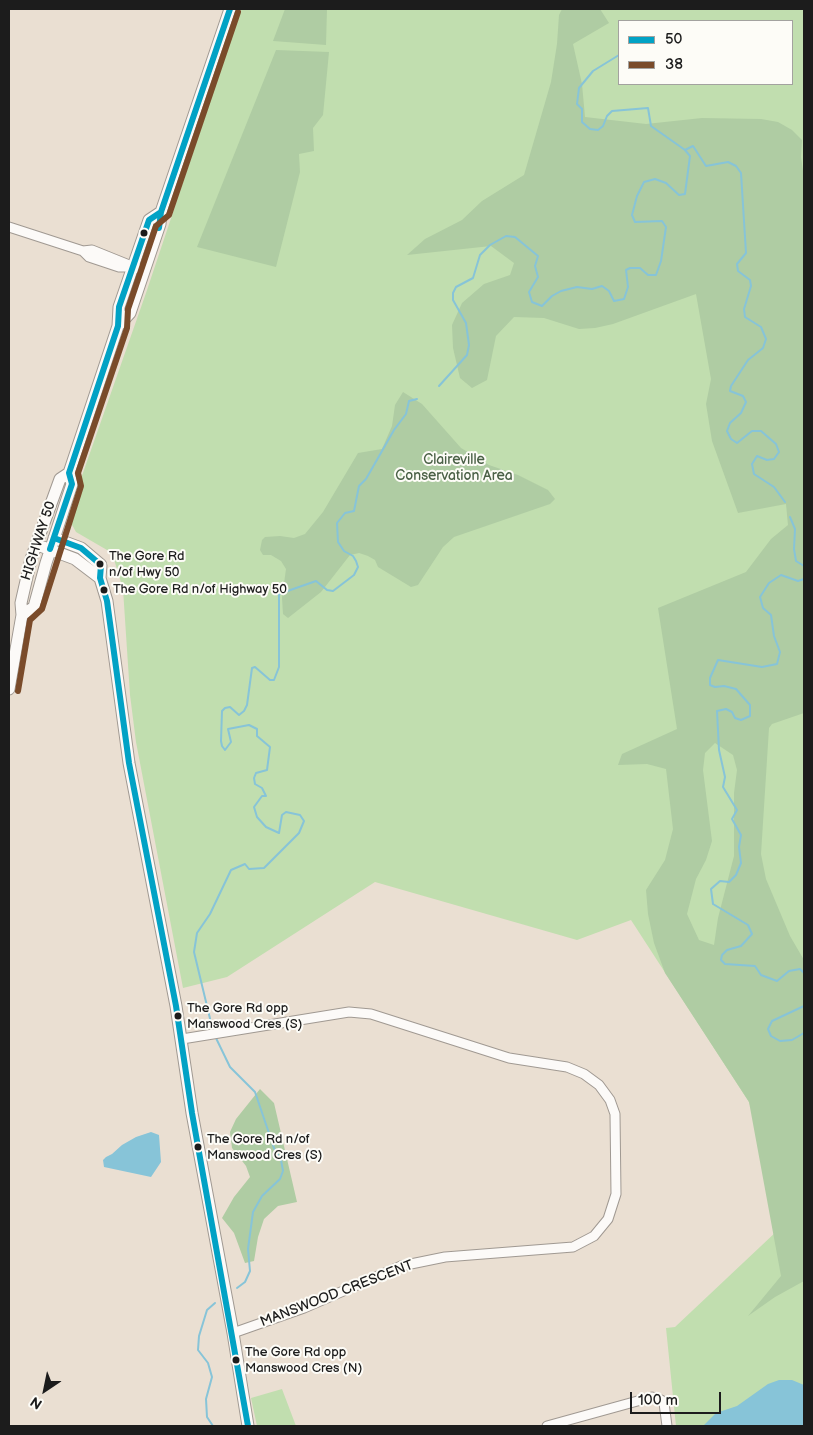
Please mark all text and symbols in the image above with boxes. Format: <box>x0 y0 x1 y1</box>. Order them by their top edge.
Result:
legend <box>618 20 793 85</box>
text: 50 <box>665 30 682 49</box>
text: 38 <box>665 55 683 74</box>
unlabelled marker <box>139 228 149 238</box>
park label: Claireville Conservation Area <box>395 452 513 484</box>
street label: HIGHWAY 50 <box>18 499 60 583</box>
place label: The Gore Rd n/of Hwy 50 <box>109 549 184 580</box>
marker: The Gore Rd n/of Hwy 50 <box>95 559 105 569</box>
place label: The Gore Rd n/of Highway 50 <box>113 582 287 598</box>
marker: The Gore Rd n/of Highway 50 <box>99 585 109 595</box>
place label: The Gore Rd opp Manswood Cres (S) <box>187 1001 302 1032</box>
marker: The Gore Rd opp Manswood Cres (S) <box>173 1011 183 1021</box>
place label: The Gore Rd n/of Manswood Cres (S) <box>207 1132 322 1163</box>
marker: The Gore Rd n/of Manswood Cres (S) <box>193 1142 203 1152</box>
street label: MANSWOOD CRESCENT <box>258 1257 416 1331</box>
place label: The Gore Rd opp Manswood Cres (N) <box>245 1345 362 1376</box>
marker: The Gore Rd opp Manswood Cres (N) <box>231 1355 241 1365</box>
north arrow <box>20 1365 70 1415</box>
scale bar <box>633 1382 724 1414</box>
text: 100 m <box>638 1391 678 1410</box>
text: N <box>27 1393 45 1413</box>

